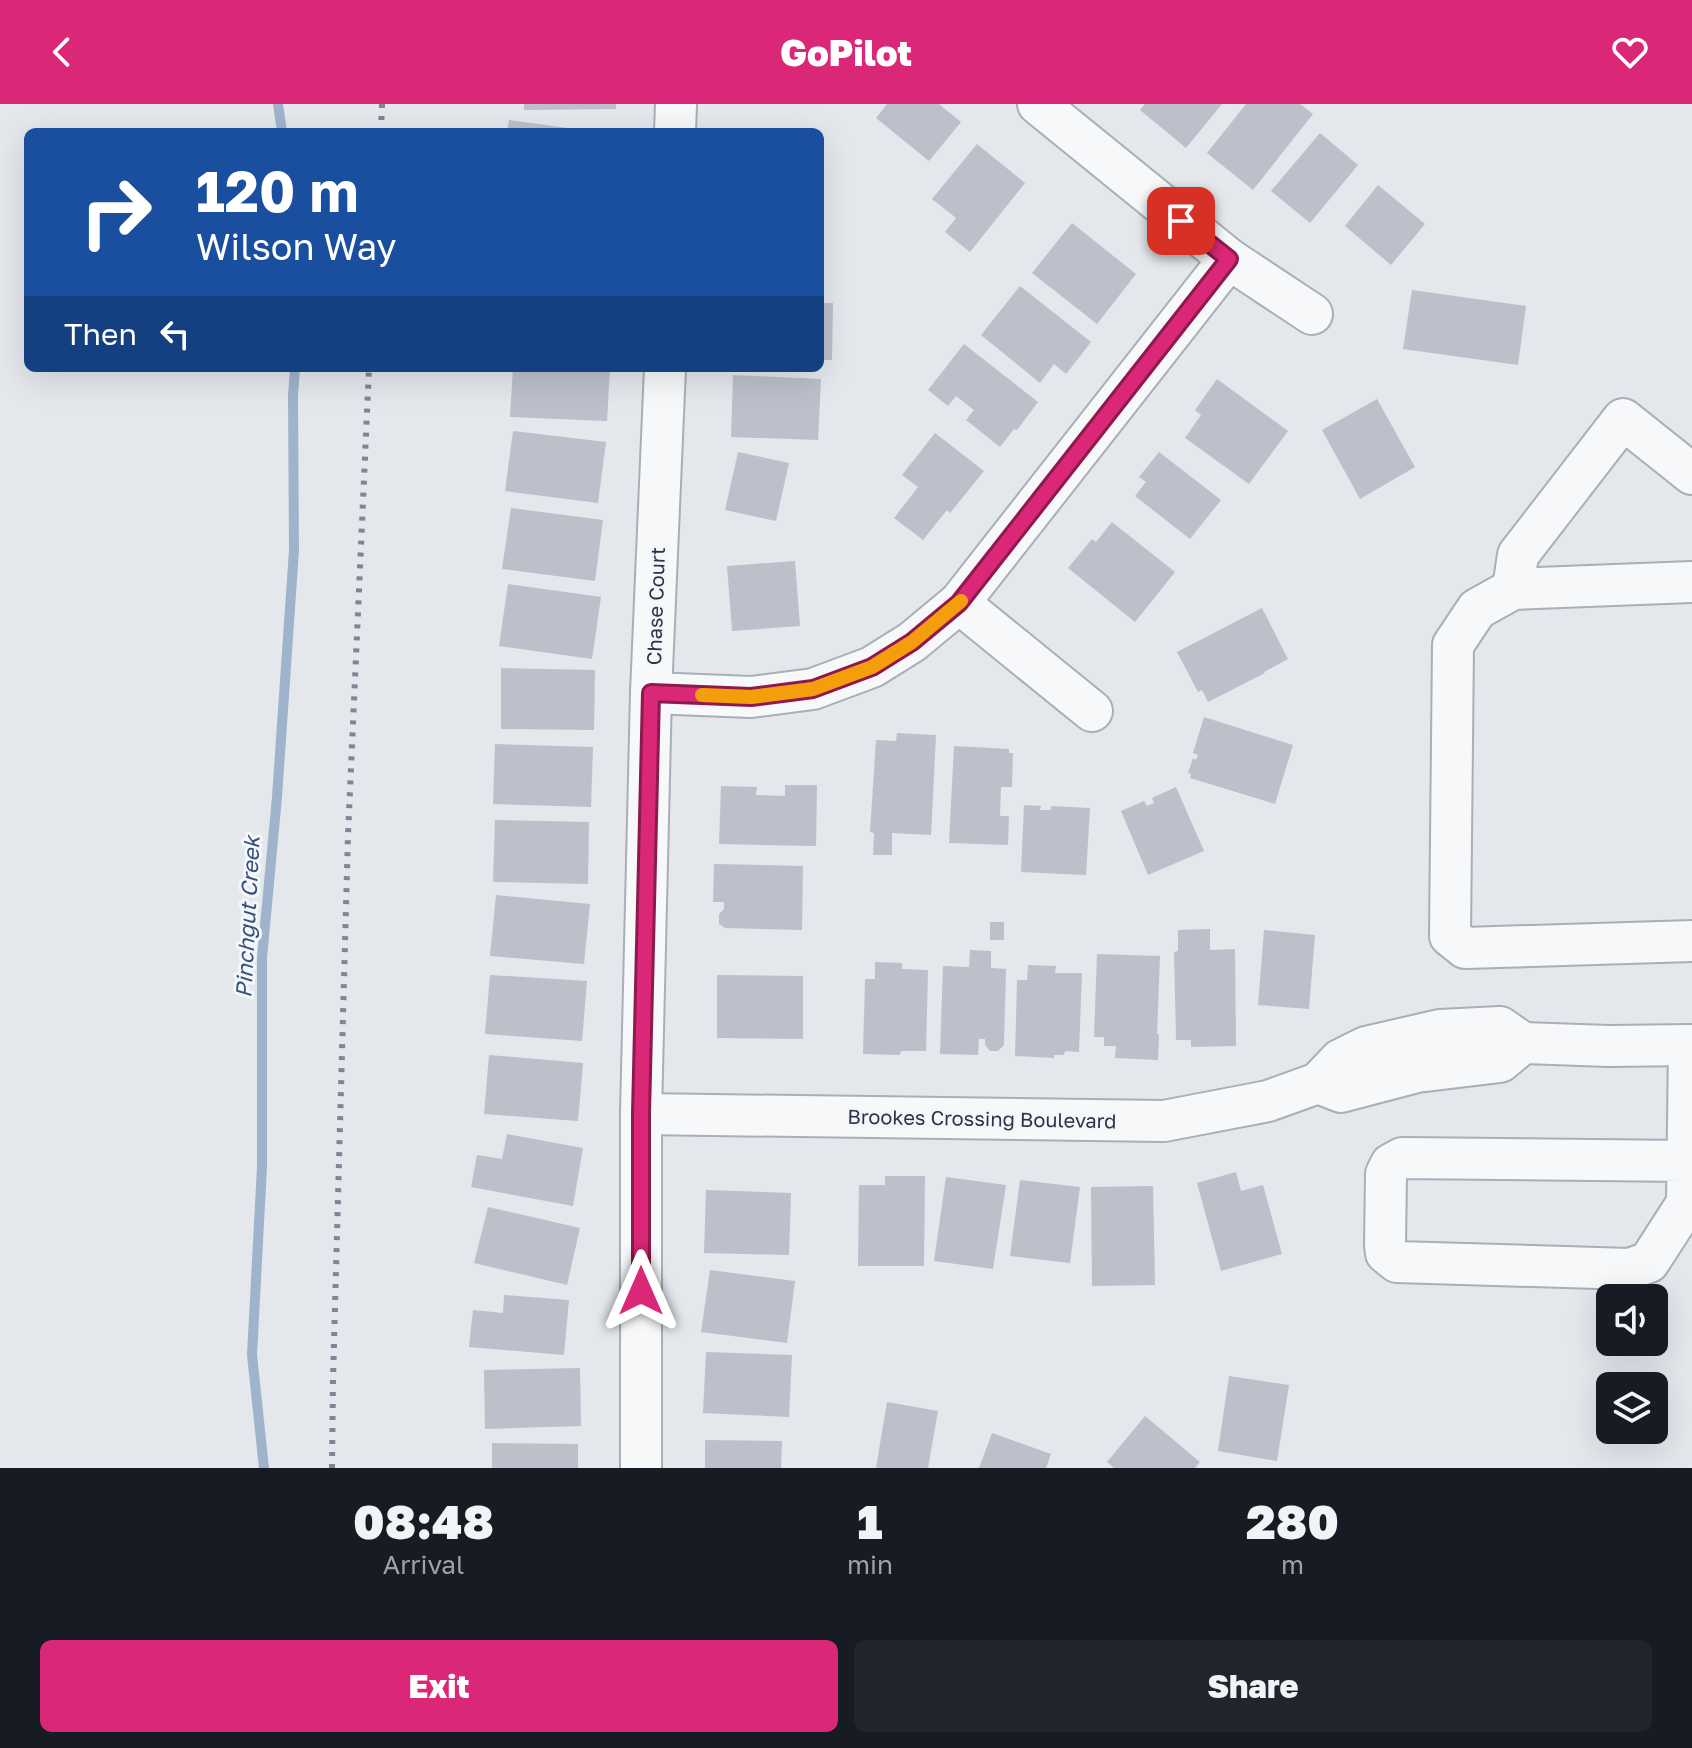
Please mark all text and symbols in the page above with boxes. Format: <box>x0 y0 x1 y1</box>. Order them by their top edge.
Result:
icon: back <box>40 30 84 74</box>
icon: heart <box>1608 30 1652 74</box>
text: GoPilot <box>780 31 912 74</box>
text: 120 m <box>196 157 358 224</box>
icon: right <box>64 160 168 264</box>
pin <box>1147 187 1215 255</box>
icon: arrive <box>1159 199 1203 243</box>
text: Wilson Way <box>196 225 396 268</box>
icon: left <box>153 312 197 356</box>
text: Then <box>64 316 137 352</box>
street label: Chase Court <box>641 546 669 666</box>
water label: Pinchgut Creek <box>229 833 265 998</box>
street label: Brookes Crossing Boulevard <box>847 1104 1117 1132</box>
position arrow <box>599 1249 683 1333</box>
map controls <box>1596 1284 1668 1444</box>
button: sound <box>1596 1284 1668 1356</box>
button: layers <box>1596 1372 1668 1444</box>
text: 08:48 <box>353 1492 494 1550</box>
text: 1 <box>857 1492 883 1550</box>
text: 280 <box>1246 1492 1339 1550</box>
text: Arrival <box>383 1549 464 1580</box>
text: min <box>847 1549 893 1580</box>
text: m <box>1281 1549 1304 1580</box>
button: Exit <box>40 1640 838 1732</box>
button: Share <box>854 1640 1652 1732</box>

